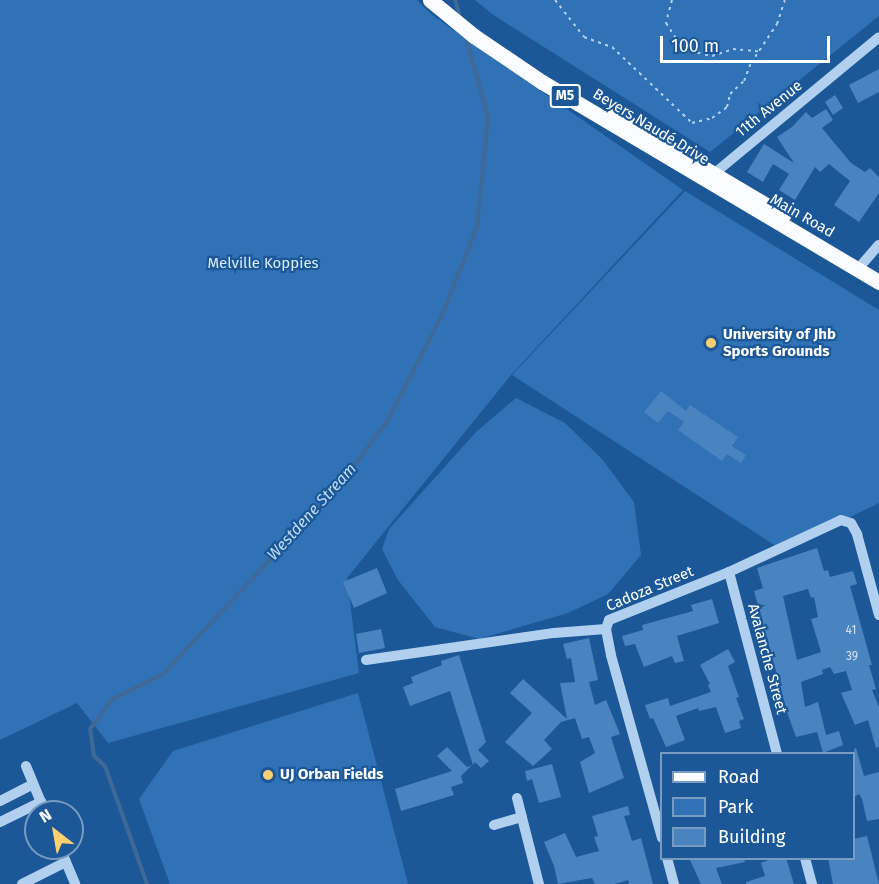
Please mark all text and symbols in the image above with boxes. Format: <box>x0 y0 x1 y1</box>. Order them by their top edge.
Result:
scale bar <box>663 24 832 62</box>
text: 100 m <box>671 35 719 57</box>
street label: 11th Avenue <box>732 77 806 141</box>
road number: M5 <box>548 85 582 107</box>
street label: Beyers Naudé Drive <box>589 85 713 169</box>
street label: Main Road <box>767 190 837 242</box>
park label: Melville Koppies <box>207 255 319 273</box>
place label: University of Jhb Sports Grounds <box>723 325 836 360</box>
marker: University of Jhb Sports Grounds <box>704 336 718 350</box>
water label: Westdene Stream <box>263 459 361 565</box>
street label: Cadoza Street <box>604 563 696 615</box>
street label: Avalanche Street <box>744 602 790 716</box>
house number: 41 <box>846 624 856 638</box>
house number: 39 <box>846 650 858 664</box>
legend <box>660 752 855 860</box>
place label: UJ Orban Fields <box>280 766 384 784</box>
text: Road <box>718 766 760 788</box>
marker: UJ Orban Fields <box>261 768 275 782</box>
text: Park <box>718 796 753 818</box>
north arrow <box>24 800 84 860</box>
text: N <box>36 805 55 827</box>
text: Building <box>718 826 785 848</box>

